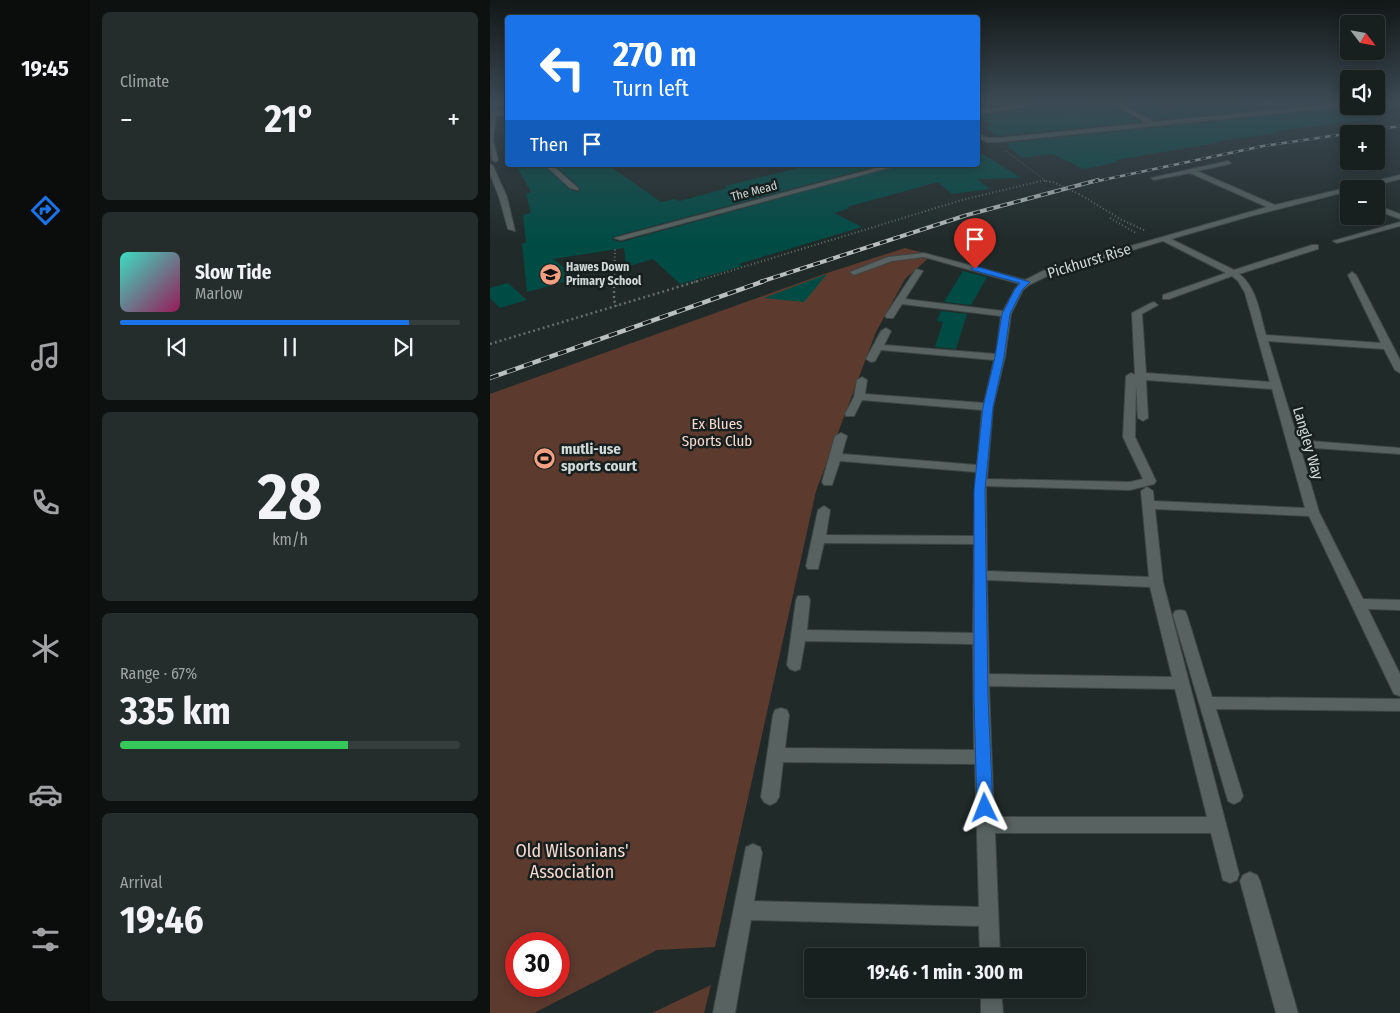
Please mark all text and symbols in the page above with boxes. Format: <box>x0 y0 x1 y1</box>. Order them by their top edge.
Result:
north arrow <box>1340 15 1385 60</box>
map controls <box>1340 15 1385 225</box>
text: 270 m <box>613 33 697 75</box>
icon: left <box>530 35 595 100</box>
text: 19:45 <box>21 55 69 82</box>
button: sound <box>1340 70 1385 115</box>
text: Climate <box>120 72 169 91</box>
text: Turn left <box>613 75 689 102</box>
text: 21° <box>265 96 315 142</box>
text: − <box>120 103 133 136</box>
text: + <box>447 103 460 136</box>
button: + <box>1340 125 1385 170</box>
icon: arrive <box>578 130 606 158</box>
text: Then <box>530 133 568 156</box>
street label: The Mead <box>729 178 779 204</box>
button: − <box>1340 180 1385 225</box>
icon: directions <box>28 193 63 228</box>
pin <box>954 218 996 269</box>
icon: arrive <box>961 225 989 253</box>
street label: Pickhurst Rise <box>1045 240 1133 282</box>
place label: Hawes Down Primary School <box>566 260 642 288</box>
text: Slow Tide <box>195 261 271 284</box>
school or university icon: Hawes Down Primary School <box>538 262 562 286</box>
text: Marlow <box>195 284 243 303</box>
icon: previous <box>163 333 191 361</box>
icon: pause <box>276 333 304 361</box>
icon: next <box>389 333 417 361</box>
icon: music <box>28 339 63 374</box>
street label: Langley Way <box>1289 405 1327 482</box>
park label: Ex Blues Sports Club <box>682 415 752 450</box>
place label: mutli-use sports court <box>561 440 638 475</box>
sports icon: mutli-use sports court <box>533 446 557 470</box>
text: 28 <box>258 458 322 536</box>
icon: phone <box>28 485 63 520</box>
text: km/h <box>272 530 308 549</box>
icon: climate <box>28 631 63 666</box>
text: Range · 67% <box>120 664 197 683</box>
text: 335 km <box>120 688 231 734</box>
icon: car <box>28 777 63 812</box>
position arrow <box>958 781 1010 833</box>
park label: Old Wilsonians' Association <box>515 840 629 883</box>
text: Arrival <box>120 873 162 892</box>
text: 19:46 <box>120 897 204 943</box>
icon: filters <box>28 922 63 957</box>
speed limit sign: 30 <box>505 932 570 997</box>
text: 19:46 · 1 min · 300 m <box>867 961 1023 984</box>

